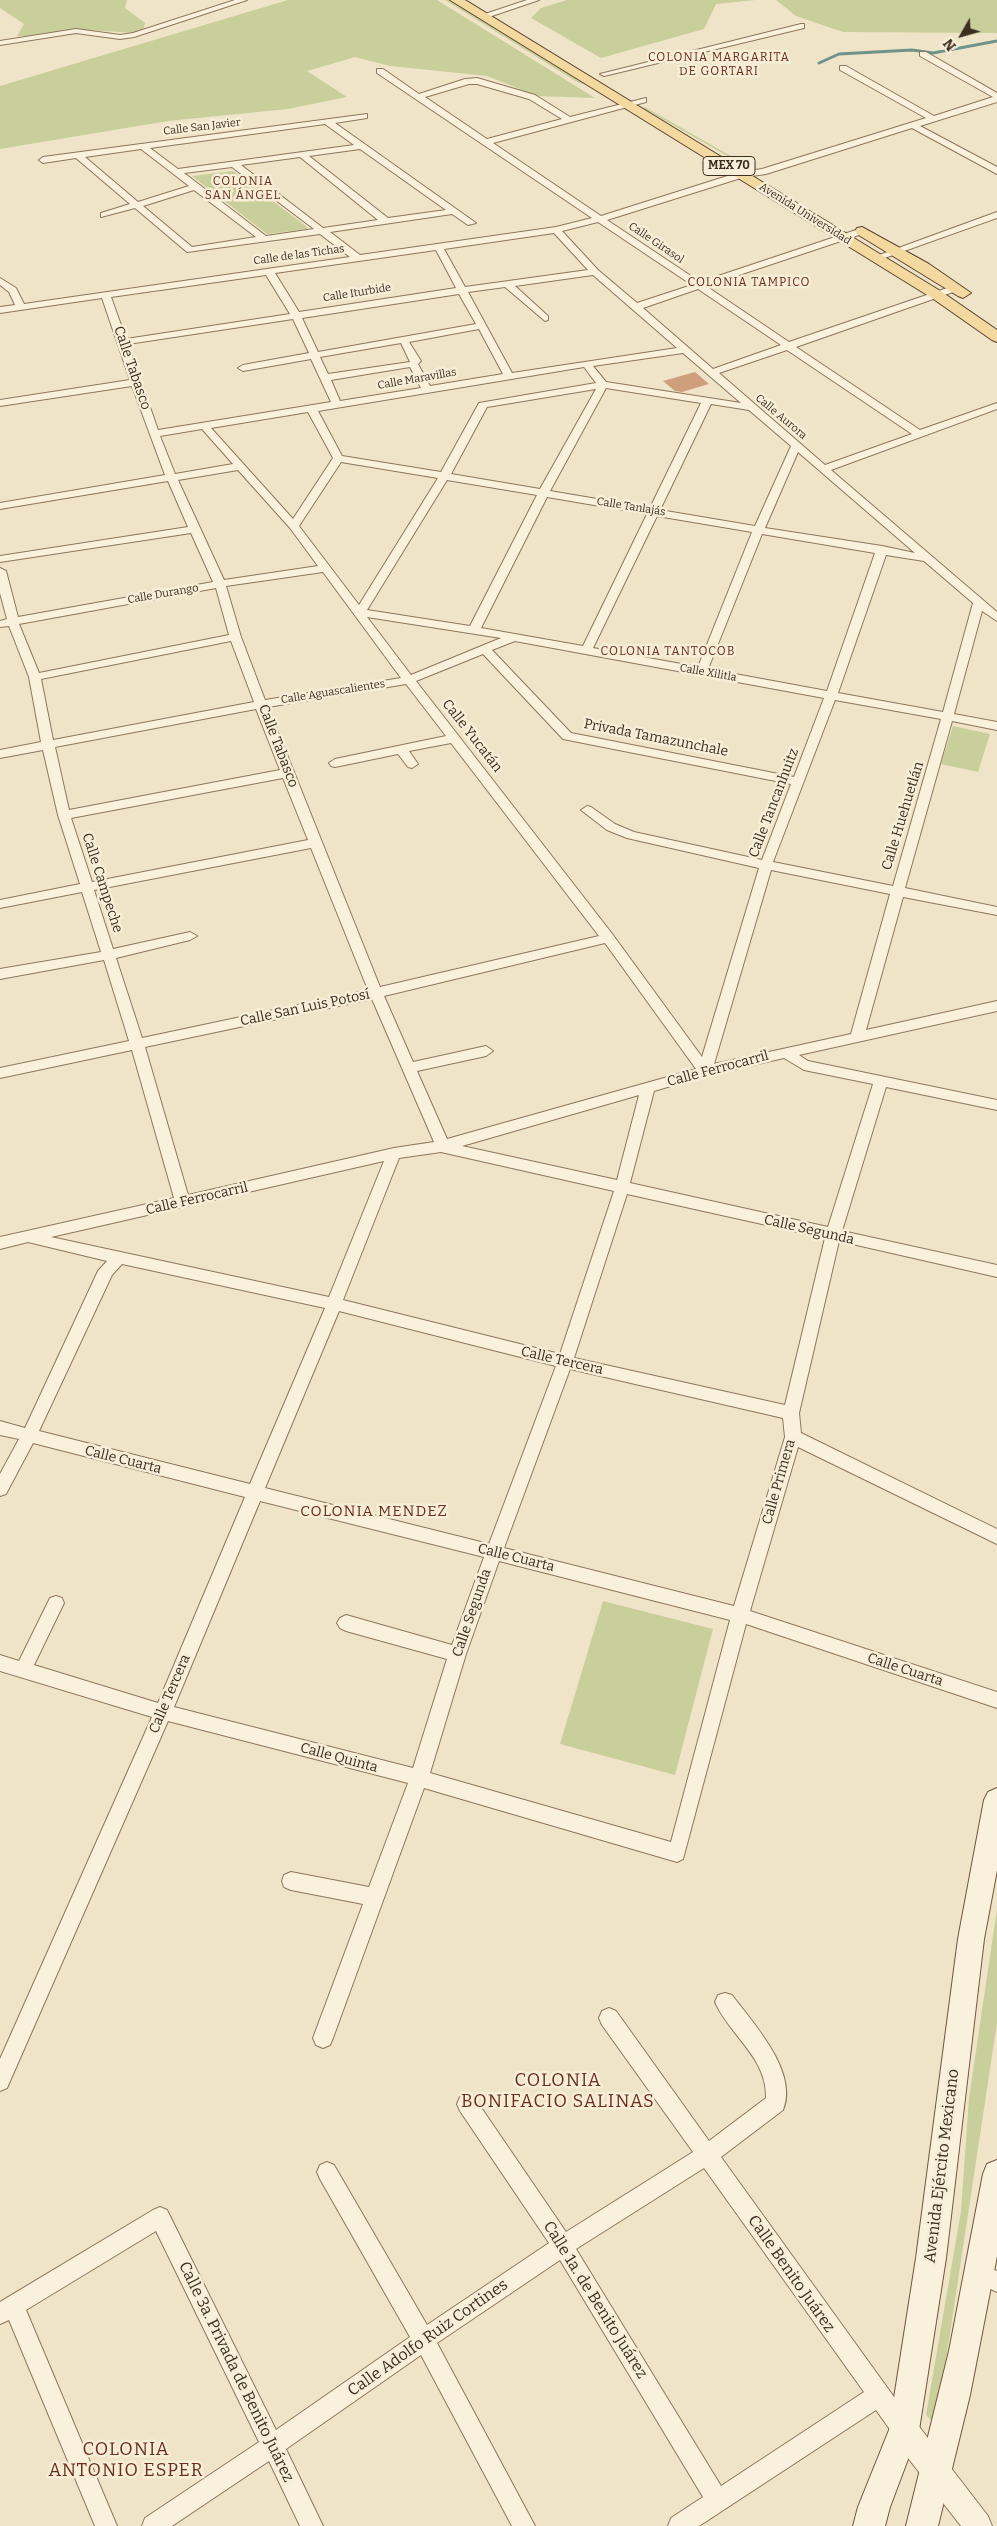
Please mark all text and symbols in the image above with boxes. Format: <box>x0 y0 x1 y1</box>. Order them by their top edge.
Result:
north arrow <box>937 10 987 60</box>
text: N <box>940 35 960 54</box>
district label: COLONIA MARGARITA DE GORTARI <box>646 51 792 79</box>
street label: Calle San Javier <box>162 116 242 138</box>
road number: MEX 70 <box>703 157 755 176</box>
district label: COLONIA SAN ÁNGEL <box>204 175 282 203</box>
street label: Avenida Universidad <box>757 180 853 248</box>
street label: Calle Girasol <box>626 220 686 266</box>
street label: Calle de las Tichas <box>253 242 345 268</box>
district label: COLONIA TAMPICO <box>686 276 812 290</box>
street label: Calle Iturbide <box>322 281 392 305</box>
street label: Calle Tabasco <box>110 324 154 412</box>
street label: Calle Maravillas <box>377 366 457 392</box>
street label: Calle Aurora <box>753 392 809 442</box>
street label: Calle Tanlajás <box>596 495 666 519</box>
street label: Calle Durango <box>126 581 200 607</box>
district label: COLONIA TANTOCOB <box>599 645 737 659</box>
street label: Calle Xilitla <box>679 662 737 684</box>
street label: Calle Aguascalientes <box>280 677 386 707</box>
street label: Calle Yucatán <box>438 696 506 776</box>
street label: Calle Tabasco <box>254 702 302 790</box>
street label: Privada Tamazunchale <box>582 716 730 760</box>
street label: Calle Tancanhuitz <box>745 746 803 860</box>
street label: Calle Huehuetlán <box>878 760 928 872</box>
street label: Calle Campeche <box>78 831 126 935</box>
street label: Calle San Luis Potosí <box>239 986 371 1030</box>
street label: Calle Ferrocarril <box>665 1047 771 1091</box>
street label: Calle Ferrocarril <box>144 1179 250 1219</box>
street label: Calle Segunda <box>762 1211 856 1249</box>
street label: Calle Tercera <box>519 1343 605 1379</box>
street label: Calle Primera <box>759 1438 799 1526</box>
street label: Calle Cuarta <box>83 1442 163 1478</box>
district label: COLONIA MENDEZ <box>298 1503 450 1521</box>
street label: Calle Cuarta <box>476 1540 556 1576</box>
street label: Calle Segunda <box>449 1567 495 1659</box>
street label: Calle Cuarta <box>865 1650 945 1690</box>
street label: Calle Tercera <box>146 1652 194 1736</box>
street label: Calle Quinta <box>298 1740 380 1776</box>
street label: Avenida Ejército Mexicano <box>921 2068 963 2264</box>
district label: COLONIA BONIFACIO SALINAS <box>459 2070 657 2112</box>
street label: Calle Benito Juárez <box>743 2212 839 2336</box>
street label: Calle 1a. de Benito Juárez <box>539 2218 651 2382</box>
street label: Calle 3a. Privada de Benito Juárez <box>174 2259 298 2485</box>
street label: Calle Adolfo Ruiz Cortines <box>344 2275 512 2401</box>
district label: COLONIA ANTONIO ESPER <box>47 2439 205 2482</box>

